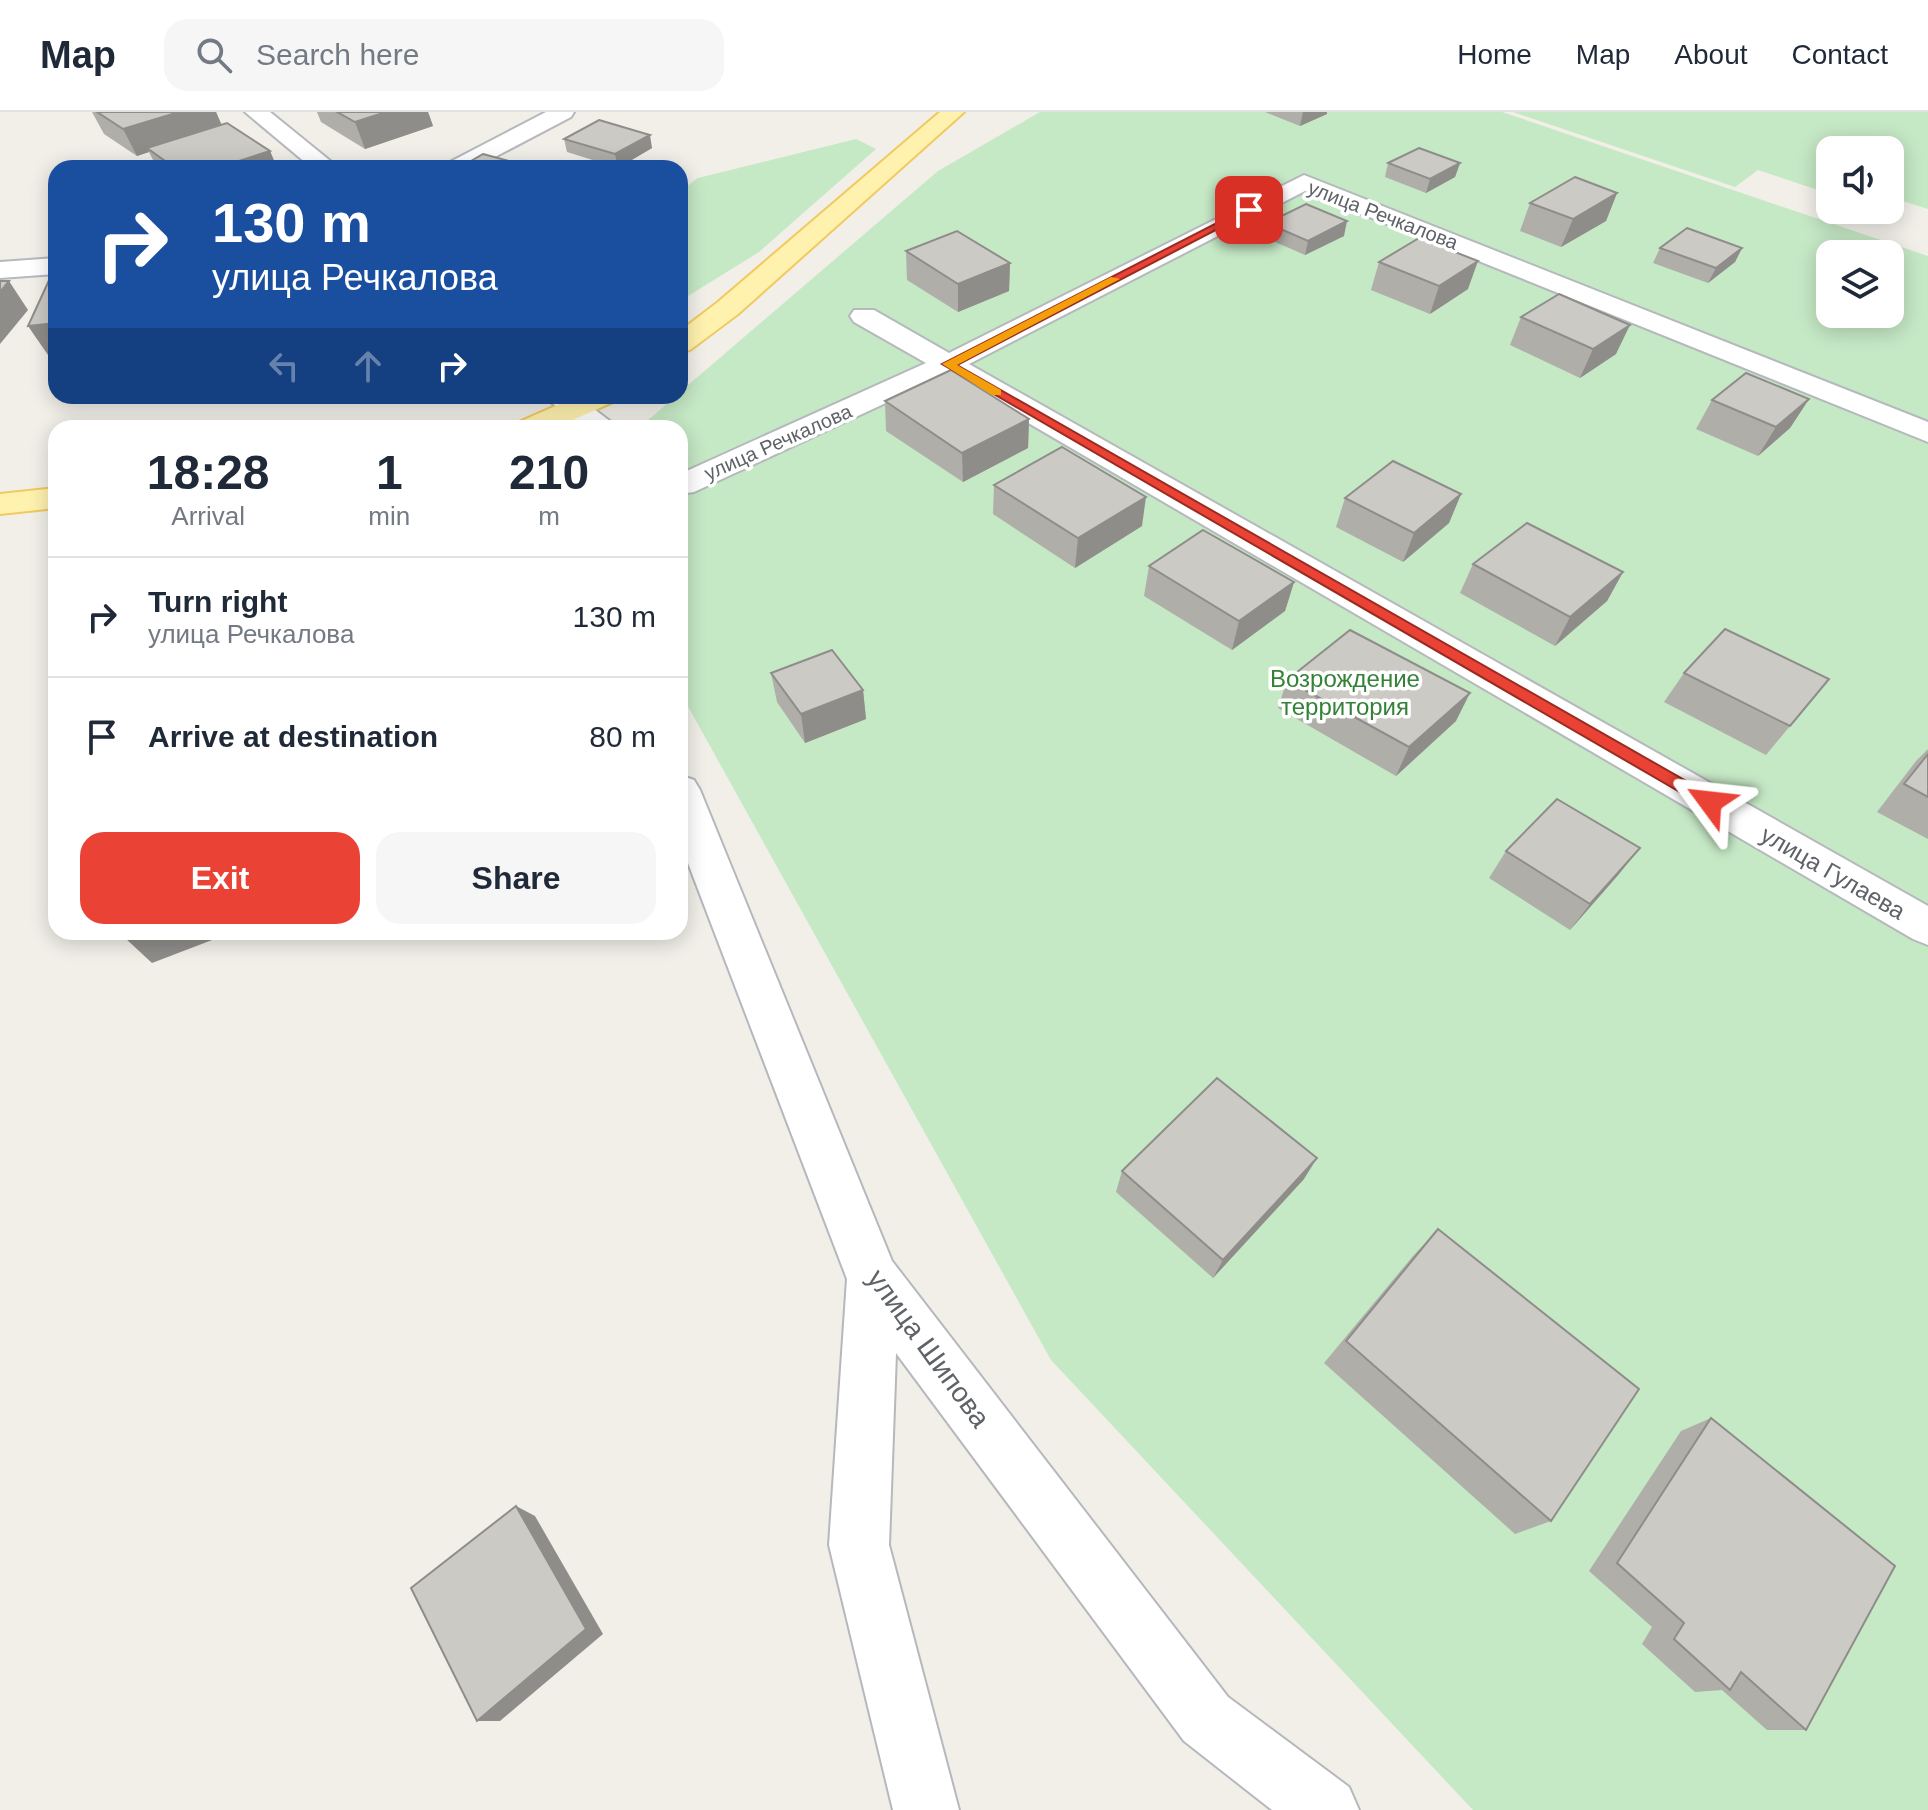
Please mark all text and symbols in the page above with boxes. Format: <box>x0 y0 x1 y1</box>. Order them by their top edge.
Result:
search box <box>164 19 724 91</box>
icon: search <box>192 33 236 77</box>
text: Map <box>40 34 116 76</box>
text: Search here <box>256 38 419 71</box>
text: Home <box>1457 39 1532 70</box>
text: Map <box>1576 39 1630 70</box>
text: About <box>1674 39 1748 70</box>
text: Contact <box>1792 39 1888 70</box>
map controls <box>1816 136 1904 328</box>
button: sound <box>1816 136 1904 224</box>
pin <box>1215 176 1283 244</box>
street label: улица Речкалова <box>1305 176 1462 254</box>
icon: arrive <box>1227 188 1271 232</box>
text: 130 m <box>212 191 371 254</box>
icon: right <box>80 192 184 296</box>
button: layers <box>1816 240 1904 328</box>
text: улица Речкалова <box>212 257 498 298</box>
icon: left <box>262 344 306 388</box>
icon: ahead <box>346 344 390 388</box>
icon: right <box>430 344 474 388</box>
street label: улица Речкалова <box>701 399 856 484</box>
text: 18:28 <box>147 446 270 499</box>
text: 1 <box>376 446 403 499</box>
text: 210 <box>509 446 589 499</box>
text: Arrival <box>171 501 245 531</box>
text: min <box>368 501 410 531</box>
text: m <box>538 501 560 531</box>
text: Turn right <box>148 585 287 618</box>
icon: right <box>80 595 124 639</box>
text: 130 m <box>573 600 656 633</box>
text: улица Речкалова <box>148 619 354 649</box>
park label: Возрождение территория <box>1270 665 1420 720</box>
icon: arrive <box>80 715 124 759</box>
text: Arrive at destination <box>148 720 438 753</box>
text: 80 m <box>589 720 656 753</box>
position arrow <box>1668 760 1752 844</box>
street label: улица Гулаева <box>1756 820 1911 925</box>
button: Exit <box>80 832 360 924</box>
button: Share <box>376 832 656 924</box>
street label: улица Шипова <box>861 1264 996 1433</box>

